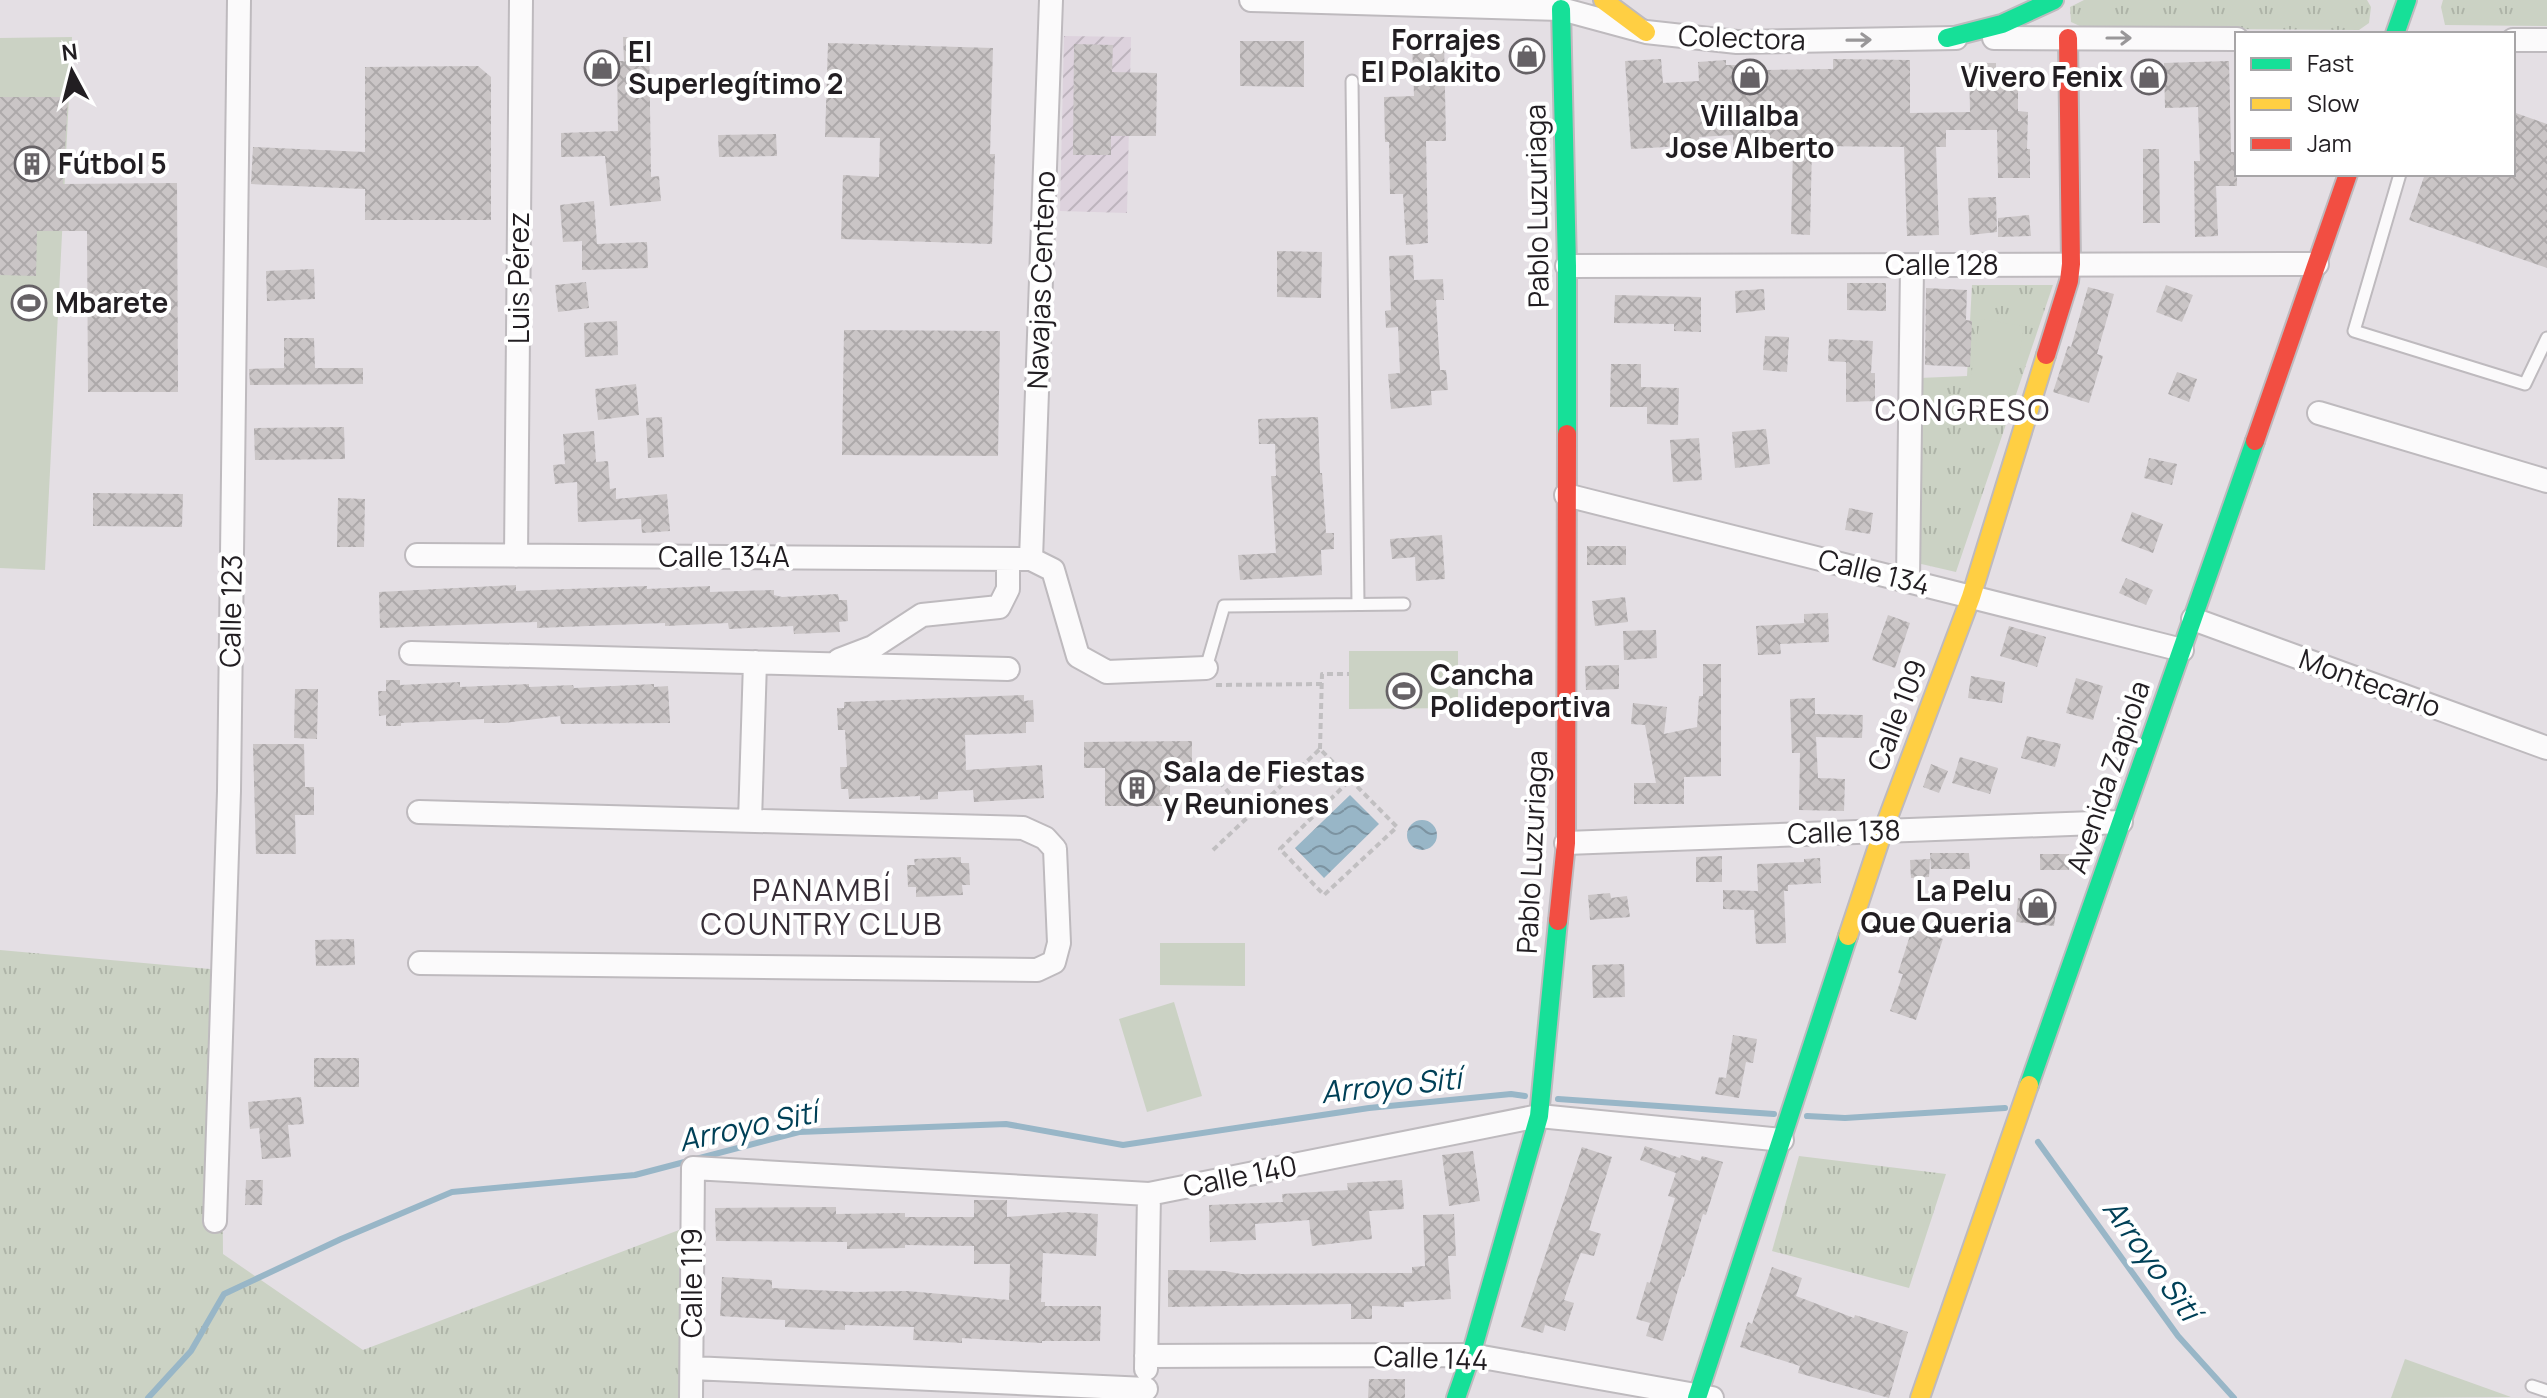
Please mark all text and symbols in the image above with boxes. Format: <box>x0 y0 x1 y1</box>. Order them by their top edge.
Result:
street label: Colectora <box>1678 16 1806 58</box>
place label: Forrajes El Polakito <box>1361 20 1501 90</box>
one-way arrow <box>2105 30 2132 46</box>
north arrow <box>32 32 112 112</box>
place label: El Superlegítimo 2 <box>628 32 844 102</box>
one-way arrow <box>1845 32 1872 47</box>
legend <box>2235 32 2515 176</box>
text: N <box>60 36 79 68</box>
shop icon: Forrajes El Polakito <box>1508 37 1546 75</box>
text: Fast <box>2307 46 2354 79</box>
shop icon: El Superlegítimo 2 <box>583 49 621 87</box>
place label: Vivero Fenix <box>1961 57 2123 95</box>
shop icon: Villalba Jose Alberto <box>1731 58 1769 96</box>
shop icon: Vivero Fenix <box>2130 58 2168 96</box>
text: Slow <box>2307 86 2360 119</box>
place label: Villalba Jose Alberto <box>1665 96 1835 166</box>
street label: Pablo Luzuriaga <box>1515 104 1557 308</box>
text: Jam <box>2307 126 2352 159</box>
place label: Fútbol 5 <box>58 144 167 182</box>
building icon: Fútbol 5 <box>13 145 51 183</box>
street label: Navajas Centeno <box>1017 170 1063 390</box>
street label: Luis Pérez <box>499 212 537 344</box>
street label: Calle 128 <box>1885 245 1999 283</box>
place label: Mbarete <box>55 283 168 321</box>
sports icon: Mbarete <box>10 284 48 322</box>
district label: CONGRESO <box>1875 389 2051 430</box>
street label: Calle 134A <box>658 537 790 575</box>
street label: Calle 134 <box>1815 539 1934 603</box>
street label: Calle 123 <box>210 554 250 668</box>
street label: Montecarlo <box>2294 639 2446 725</box>
street label: Calle 109 <box>1858 654 1935 776</box>
place label: Cancha Polideportiva <box>1430 655 1611 725</box>
sports icon: Cancha Polideportiva <box>1385 672 1423 710</box>
street label: Avenida Zapiola <box>2056 675 2158 878</box>
street label: Pablo Luzuriaga <box>1507 749 1555 955</box>
place label: Sala de Fiestas y Reuniones <box>1163 752 1365 822</box>
building icon: Sala de Fiestas y Reuniones <box>1118 769 1156 807</box>
street label: Calle 138 <box>1787 810 1901 852</box>
district label: PANAMBÍ COUNTRY CLUB <box>701 869 943 944</box>
place label: La Pelu Que Queria <box>1861 871 2012 941</box>
shop icon: La Pelu Que Queria <box>2019 888 2057 926</box>
water label: Arroyo Sití <box>1319 1056 1469 1112</box>
water label: Arroyo Sití <box>674 1090 827 1160</box>
street label: Calle 140 <box>1180 1145 1300 1205</box>
water label: Arroyo Sití <box>2094 1190 2214 1333</box>
street label: Calle 119 <box>672 1228 710 1338</box>
street label: Calle 144 <box>1373 1336 1489 1378</box>

